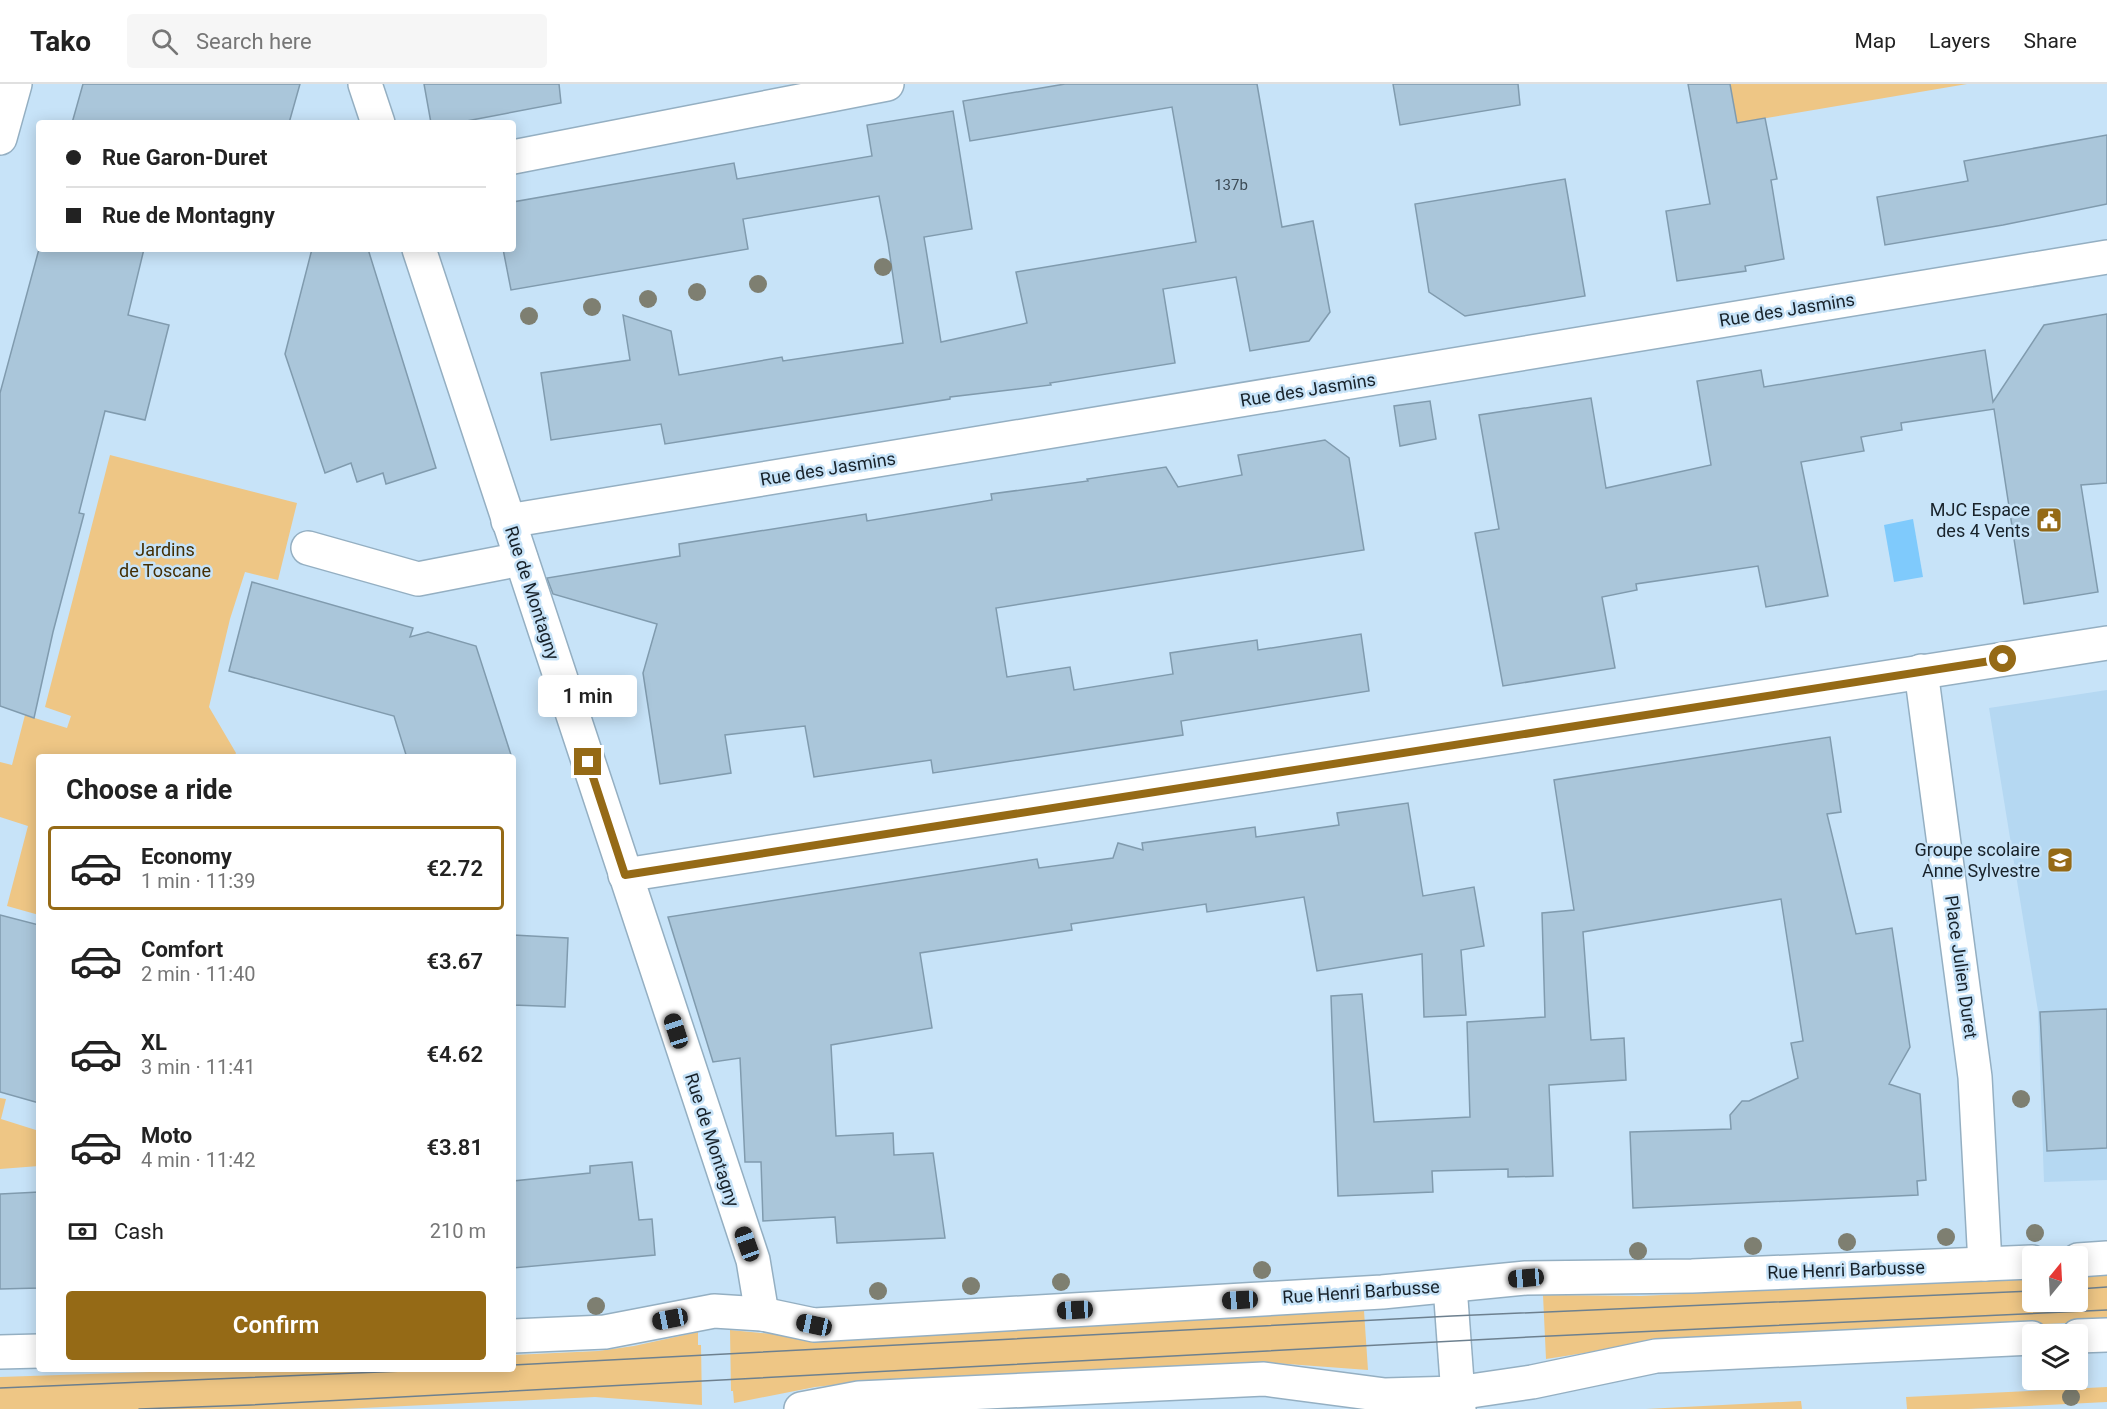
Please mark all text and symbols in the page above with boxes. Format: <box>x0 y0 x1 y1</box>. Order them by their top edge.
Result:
search box <box>127 14 547 68</box>
text: Tako <box>30 25 91 58</box>
icon: search <box>148 25 181 58</box>
text: Search here <box>196 29 312 54</box>
text: Map <box>1854 29 1896 53</box>
text: Layers <box>1929 29 1990 53</box>
text: Share <box>2023 29 2077 53</box>
text: Rue Garon-Duret <box>102 145 267 170</box>
house number: 137b <box>1214 176 1248 194</box>
text: Rue de Montagny <box>102 203 275 228</box>
street label: Rue des Jasmins <box>1718 288 1856 331</box>
street label: Rue des Jasmins <box>1239 368 1377 411</box>
street label: Rue des Jasmins <box>759 447 897 490</box>
place label: MJC Espace des 4 Vents <box>1930 499 2030 541</box>
public building icon: MJC Espace des 4 Vents <box>2034 505 2064 535</box>
street label: Rue de Montagny <box>501 523 564 663</box>
park label: Jardins de Toscane <box>119 539 211 581</box>
route start <box>1989 645 2016 672</box>
callout: 1 min <box>538 675 638 717</box>
text: 1 min <box>562 684 613 708</box>
route end <box>574 748 601 775</box>
text: Choose a ride <box>66 774 232 806</box>
place label: Groupe scolaire Anne Sylvestre <box>1915 839 2040 881</box>
icon: car <box>69 841 123 895</box>
text: Economy <box>141 844 232 869</box>
school or university icon: Groupe scolaire Anne Sylvestre <box>2045 845 2075 875</box>
text: €2.72 <box>426 856 483 881</box>
text: 1 min · 11:39 <box>141 869 256 893</box>
street label: Place Julien Duret <box>1941 894 1982 1040</box>
icon: car <box>69 934 123 988</box>
text: Comfort <box>141 937 223 962</box>
text: €3.67 <box>426 949 483 974</box>
text: 2 min · 11:40 <box>141 962 256 986</box>
car <box>662 1011 690 1051</box>
icon: car <box>69 1027 123 1081</box>
text: XL <box>141 1030 167 1055</box>
text: €4.62 <box>426 1042 483 1067</box>
text: 3 min · 11:41 <box>141 1055 256 1079</box>
street label: Rue de Montagny <box>681 1070 744 1210</box>
icon: car <box>69 1120 123 1174</box>
text: Moto <box>141 1123 192 1148</box>
text: €3.81 <box>426 1135 483 1160</box>
text: 4 min · 11:42 <box>141 1148 256 1172</box>
icon: cash <box>66 1215 99 1248</box>
text: Cash <box>114 1219 164 1244</box>
text: 210 m <box>430 1219 486 1243</box>
car <box>732 1224 762 1264</box>
north arrow <box>2022 1246 2088 1312</box>
map controls <box>2022 1246 2088 1390</box>
street label: Rue Henri Barbusse <box>1767 1256 1925 1283</box>
car <box>1507 1267 1545 1289</box>
street label: Rue Henri Barbusse <box>1282 1276 1440 1307</box>
car <box>1222 1290 1258 1310</box>
button: Confirm <box>66 1291 486 1360</box>
car <box>1057 1300 1093 1320</box>
car <box>651 1307 689 1331</box>
car <box>795 1312 833 1338</box>
button: layers <box>2022 1324 2088 1390</box>

